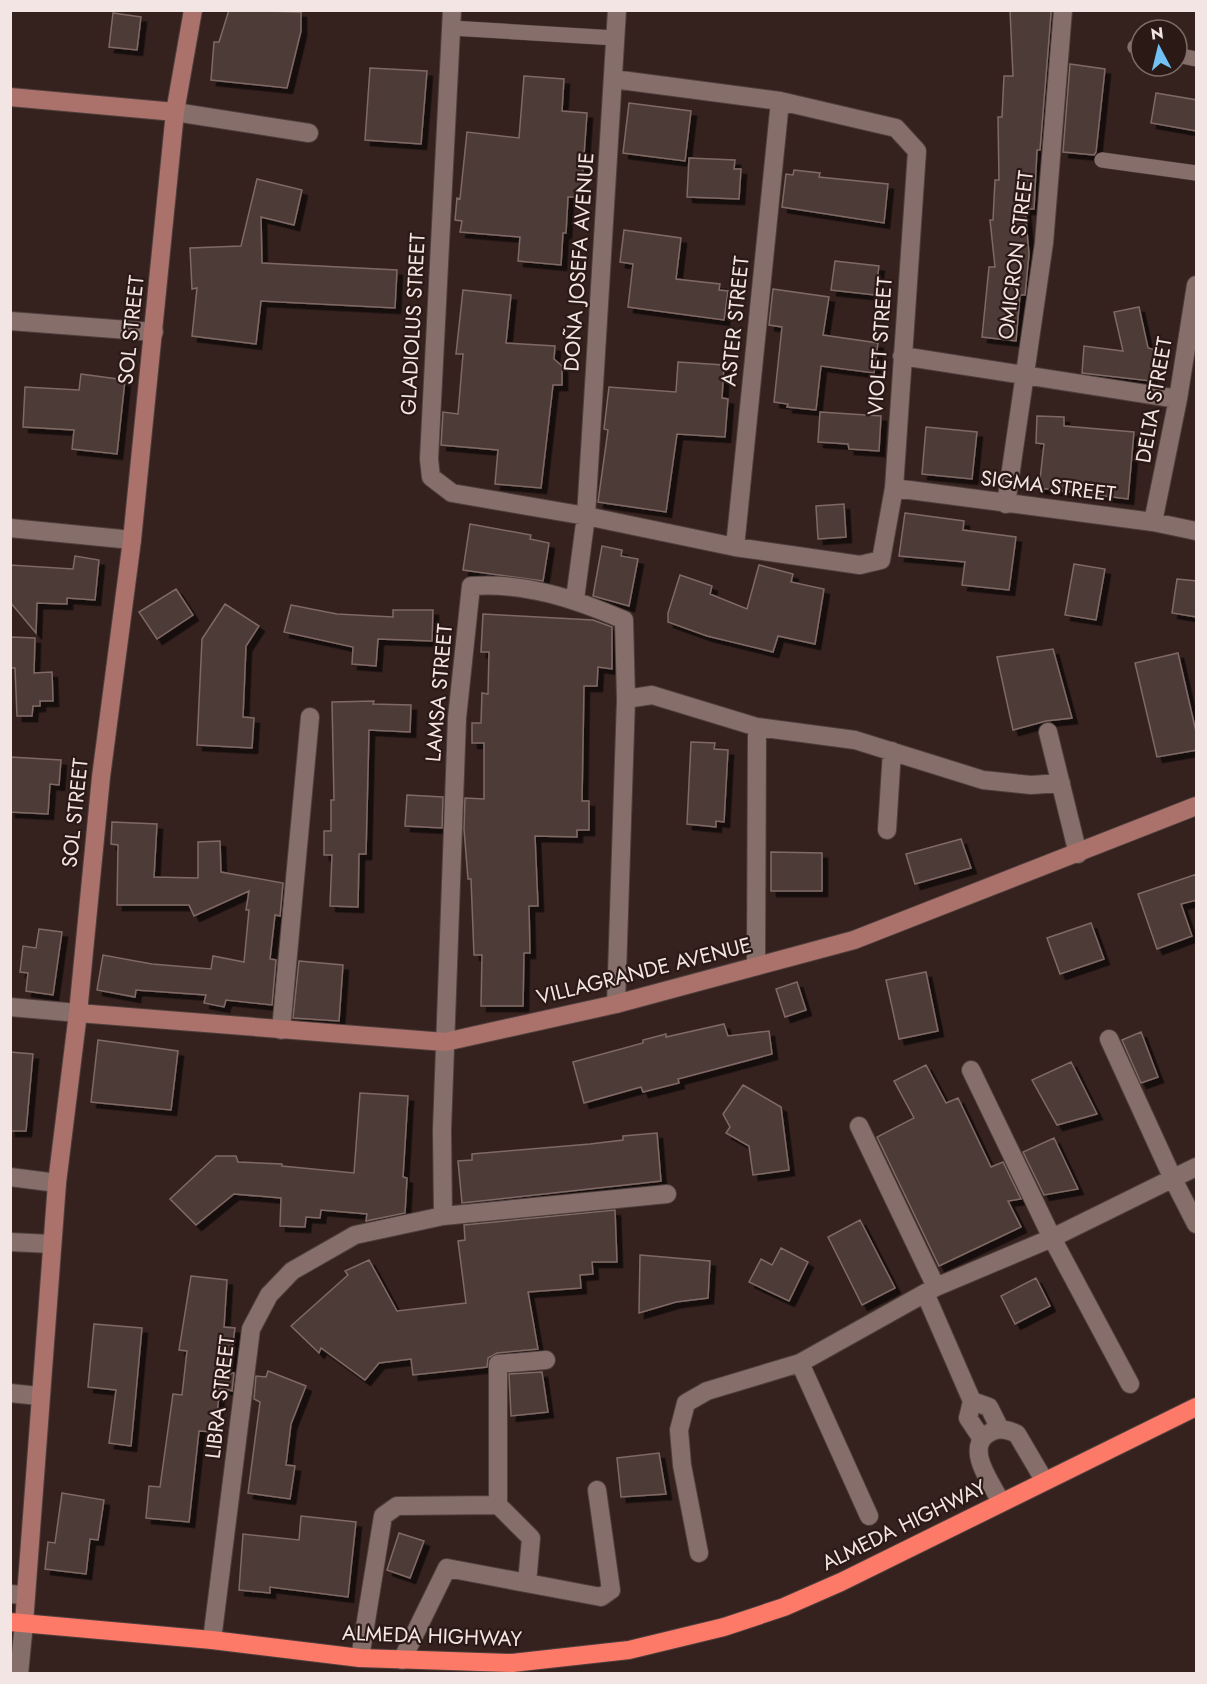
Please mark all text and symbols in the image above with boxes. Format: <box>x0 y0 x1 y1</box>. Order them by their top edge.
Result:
north arrow <box>1129 18 1189 78</box>
text: N <box>1150 21 1165 46</box>
street label: DOÑA JOSEFA AVENUE <box>556 152 602 372</box>
street label: OMICRON STREET <box>991 169 1041 341</box>
street label: GLADIOLUS STREET <box>393 232 433 416</box>
street label: ASTER STREET <box>713 254 757 388</box>
street label: SOL STREET <box>110 274 152 386</box>
street label: VIOLET STREET <box>860 276 900 416</box>
street label: DELTA STREET <box>1128 334 1180 465</box>
street label: SIGMA STREET <box>979 463 1118 509</box>
street label: LAMSA STREET <box>418 622 460 763</box>
street label: SOL STREET <box>54 757 96 869</box>
street label: VILLAGRANDE AVENUE <box>534 930 754 1012</box>
street label: LIBRA STREET <box>198 1333 242 1460</box>
street label: ALMEDA HIGHWAY <box>817 1472 992 1578</box>
street label: ALMEDA HIGHWAY <box>342 1618 523 1654</box>

